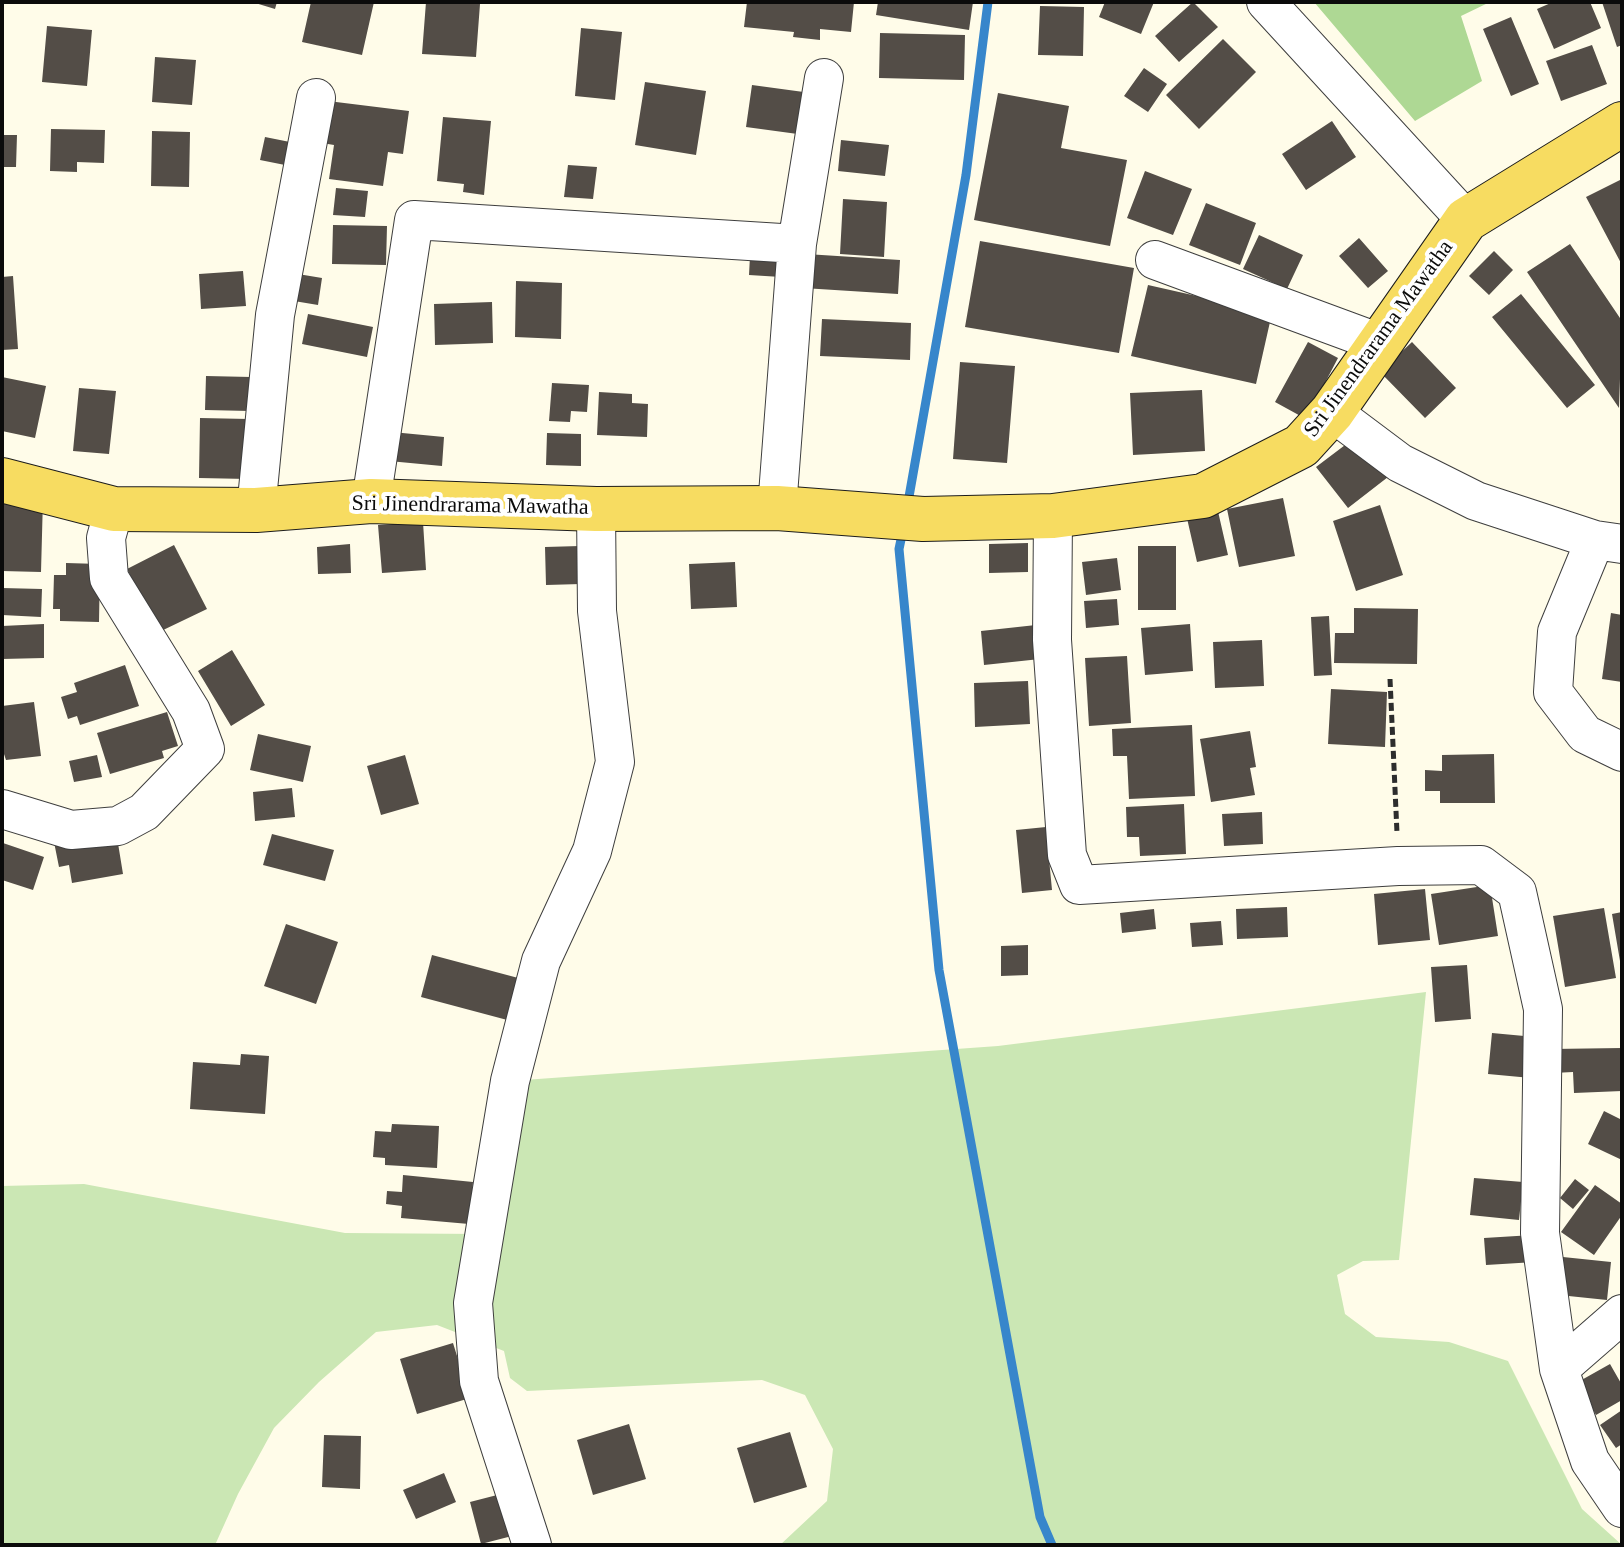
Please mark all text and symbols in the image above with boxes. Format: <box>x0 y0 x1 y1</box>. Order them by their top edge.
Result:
street label: Sri Jinendrarama Mawatha <box>1299 235 1459 443</box>
street label: Sri Jinendrarama Mawatha <box>351 491 589 521</box>

